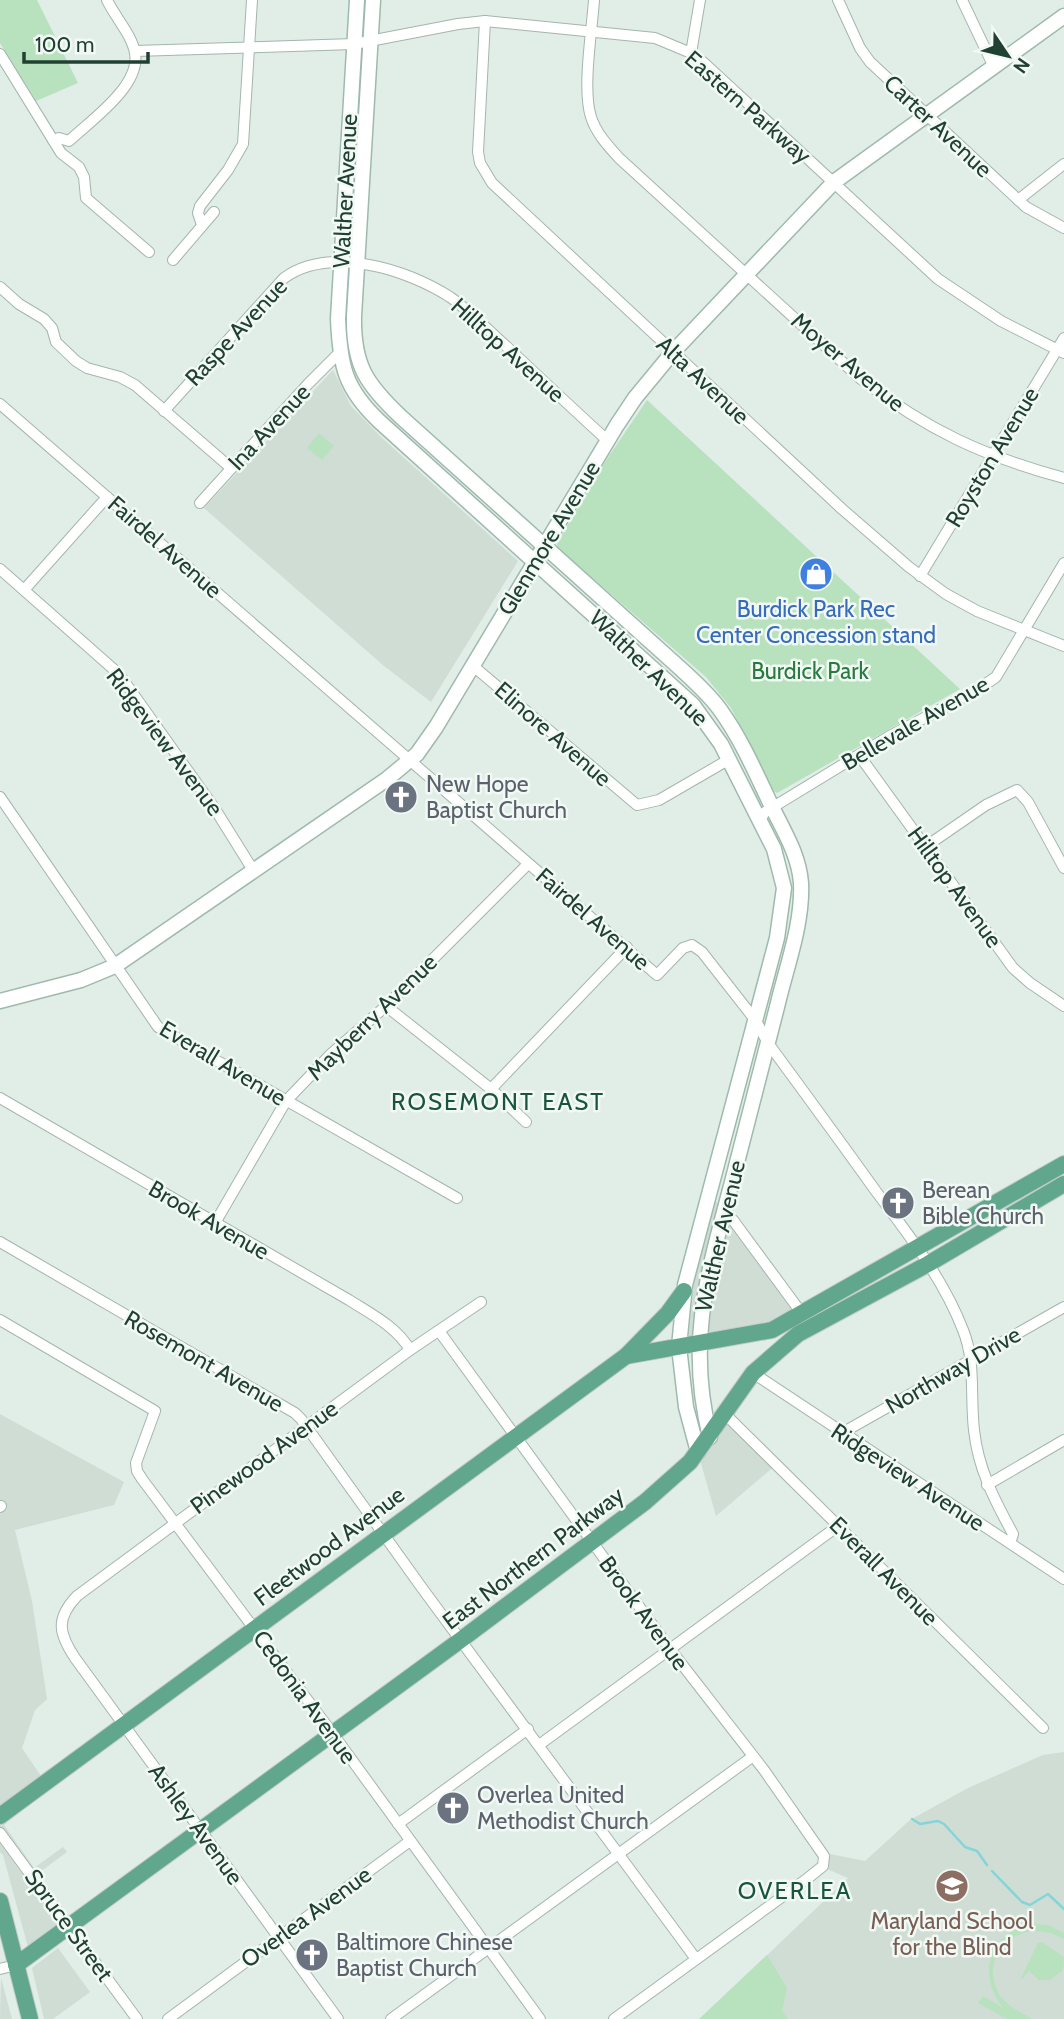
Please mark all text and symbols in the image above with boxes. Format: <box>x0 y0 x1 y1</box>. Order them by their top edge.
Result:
scale bar <box>24 21 149 65</box>
north arrow <box>973 21 1043 91</box>
text: 100 m <box>35 32 94 57</box>
street label: Eastern Parkway <box>679 45 817 170</box>
text: N <box>1008 53 1035 78</box>
street label: Carter Avenue <box>878 69 998 183</box>
street label: Walther Avenue <box>327 113 363 269</box>
street label: Raspe Avenue <box>179 272 293 392</box>
street label: Hilltop Avenue <box>446 292 571 408</box>
street label: Moyer Avenue <box>786 306 911 418</box>
street label: Alta Avenue <box>651 330 755 430</box>
street label: Ina Avenue <box>222 378 316 476</box>
street label: Royston Avenue <box>939 382 1045 532</box>
street label: Glenmore Avenue <box>492 456 606 620</box>
street label: Fairdel Avenue <box>102 490 228 604</box>
shop icon: Burdick Park Rec Center Concession stand <box>797 555 835 593</box>
place label: Burdick Park Rec Center Concession stand <box>696 595 936 649</box>
street label: Walther Avenue <box>584 604 714 732</box>
park label: Burdick Park <box>751 657 870 685</box>
street label: Ridgeview Avenue <box>100 663 230 821</box>
street label: Bellevale Avenue <box>836 669 994 776</box>
street label: Elinore Avenue <box>489 676 617 792</box>
place label: New Hope Baptist Church <box>426 770 567 824</box>
church icon: New Hope Baptist Church <box>382 778 420 816</box>
street label: Hilltop Avenue <box>902 821 1008 953</box>
street label: Fairdel Avenue <box>530 862 656 976</box>
street label: Mayberry Avenue <box>301 948 443 1086</box>
street label: Everall Avenue <box>155 1014 291 1112</box>
district label: ROSEMONT EAST <box>391 1087 605 1116</box>
street label: Walther Avenue <box>689 1157 751 1314</box>
street label: Brook Avenue <box>144 1174 274 1266</box>
place label: Berean Bible Church <box>922 1176 1044 1230</box>
church icon: Berean Bible Church <box>879 1184 917 1222</box>
street label: Rosemont Avenue <box>120 1304 289 1418</box>
street label: Northway Drive <box>880 1320 1026 1420</box>
street label: Pinewood Avenue <box>185 1394 343 1520</box>
street label: Ridgeview Avenue <box>826 1417 990 1537</box>
street label: Fleetwood Avenue <box>248 1480 410 1612</box>
street label: East Northern Parkway <box>437 1481 629 1635</box>
street label: Everall Avenue <box>824 1511 944 1631</box>
street label: Brook Avenue <box>593 1550 695 1676</box>
street label: Cedonia Avenue <box>247 1625 363 1769</box>
street label: Ashley Avenue <box>143 1758 249 1890</box>
place label: Overlea United Methodist Church <box>477 1781 649 1835</box>
church icon: Overlea United Methodist Church <box>434 1789 472 1827</box>
street label: Overlea Avenue <box>235 1860 377 1974</box>
street label: Spruce Street <box>19 1863 119 1987</box>
school or university icon: Maryland School for the Blind <box>933 1867 971 1905</box>
district label: OVERLEA <box>738 1876 852 1905</box>
place label: Maryland School for the Blind <box>871 1907 1034 1961</box>
place label: Baltimore Chinese Baptist Church <box>336 1928 513 1982</box>
church icon: Baltimore Chinese Baptist Church <box>293 1936 331 1974</box>

